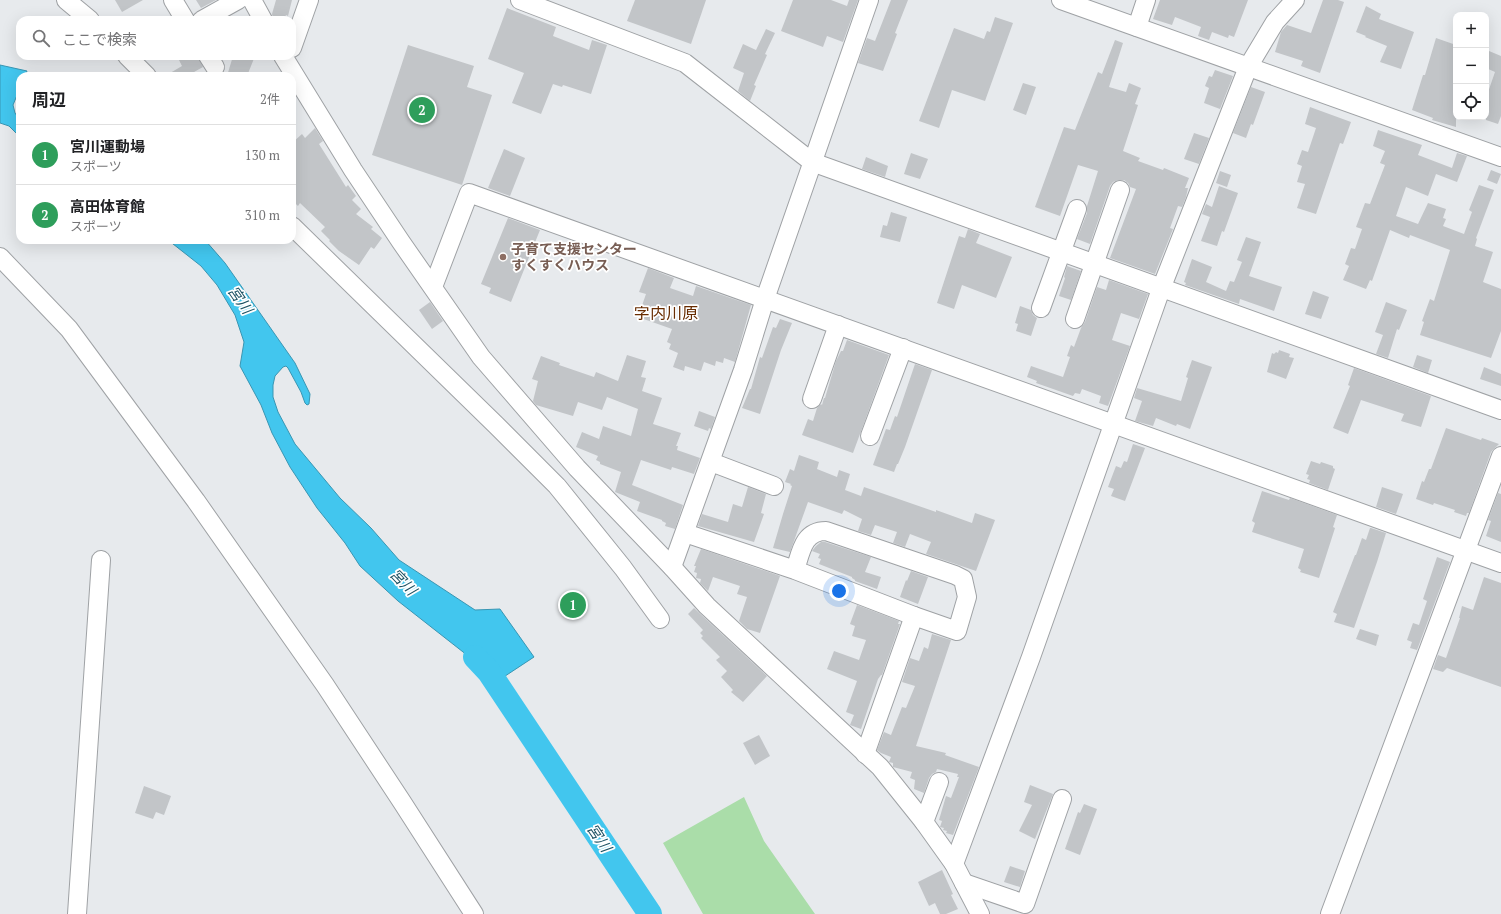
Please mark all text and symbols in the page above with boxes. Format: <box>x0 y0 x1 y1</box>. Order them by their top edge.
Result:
map controls <box>1453 12 1489 120</box>
button: + <box>1453 12 1489 48</box>
search box <box>16 16 296 60</box>
icon: search <box>30 27 52 49</box>
text: ここで検索 <box>62 29 137 49</box>
button: − <box>1453 48 1489 84</box>
button: locate <box>1453 84 1489 120</box>
text: 周辺 <box>32 88 66 111</box>
text: 2件 <box>260 90 280 108</box>
pin: 2 <box>409 95 435 125</box>
text: 宮川運動場 <box>70 136 145 156</box>
text: 1 <box>41 146 49 164</box>
text: 130 m <box>245 146 280 164</box>
text: スポーツ <box>70 157 122 175</box>
text: 高田体育館 <box>70 196 145 216</box>
text: 2 <box>41 206 49 224</box>
text: 310 m <box>245 206 280 224</box>
text: スポーツ <box>70 217 122 235</box>
place label: 子育て支援センター すくすくハウス <box>511 239 637 274</box>
marker: 子育て支援センター すくすくハウス <box>498 252 508 262</box>
water label: 宮川 <box>224 281 259 319</box>
district label: 字内川原 <box>634 302 698 324</box>
water label: 宮川 <box>386 564 423 600</box>
your location <box>829 581 849 601</box>
pin: 1 <box>560 590 586 620</box>
water label: 宮川 <box>583 819 618 857</box>

